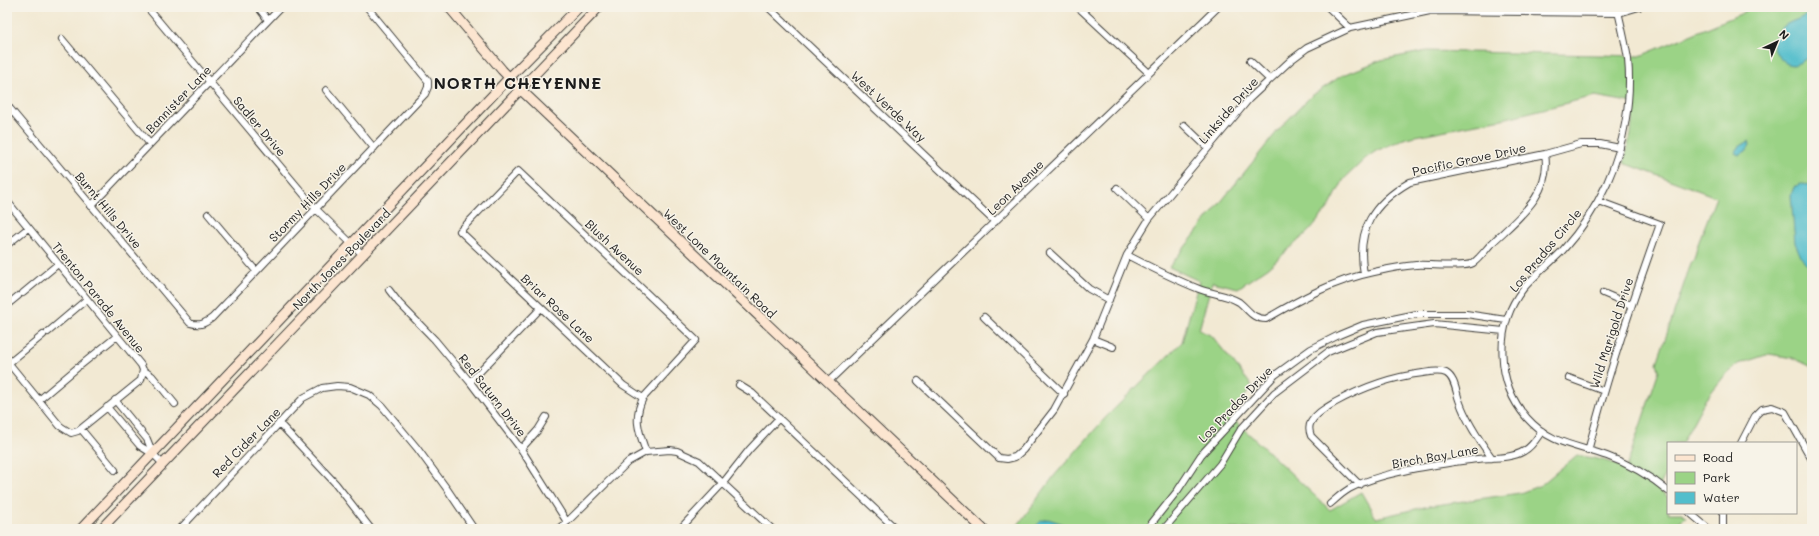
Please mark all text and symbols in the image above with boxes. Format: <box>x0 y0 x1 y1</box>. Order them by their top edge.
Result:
north arrow <box>1757 22 1797 62</box>
text: N <box>1776 26 1793 43</box>
street label: Bannister Lane <box>142 62 214 136</box>
street label: West Verde Way <box>848 67 930 145</box>
district label: NORTH CHEYENNE <box>434 72 602 93</box>
street label: Linkside Drive <box>1195 73 1261 147</box>
street label: Sadler Drive <box>230 93 290 159</box>
street label: Pacific Grove Drive <box>1411 139 1527 179</box>
street label: Leon Avenue <box>983 156 1047 218</box>
street label: Stormy Hills Drive <box>265 159 349 245</box>
street label: Burnt Hills Drive <box>72 168 146 252</box>
street label: North Jones Boulevard <box>289 205 394 313</box>
street label: West Lone Mountain Road <box>660 205 780 321</box>
street label: Los Prados Circle <box>1505 205 1585 295</box>
street label: Blush Avenue <box>582 216 648 278</box>
street label: Trenton Parade Avenue <box>49 238 149 356</box>
street label: Briar Rose Lane <box>518 270 598 346</box>
street label: Wild Marigold Drive <box>1586 276 1636 390</box>
street label: Red Saturn Drive <box>456 350 530 440</box>
street label: Los Prados Drive <box>1194 362 1276 446</box>
street label: Red Cider Lane <box>208 404 284 480</box>
street label: Birch Bay Lane <box>1390 441 1480 471</box>
legend <box>1667 442 1797 514</box>
text: Road <box>1703 449 1733 465</box>
text: Park <box>1703 469 1730 485</box>
text: Water <box>1703 489 1740 505</box>

